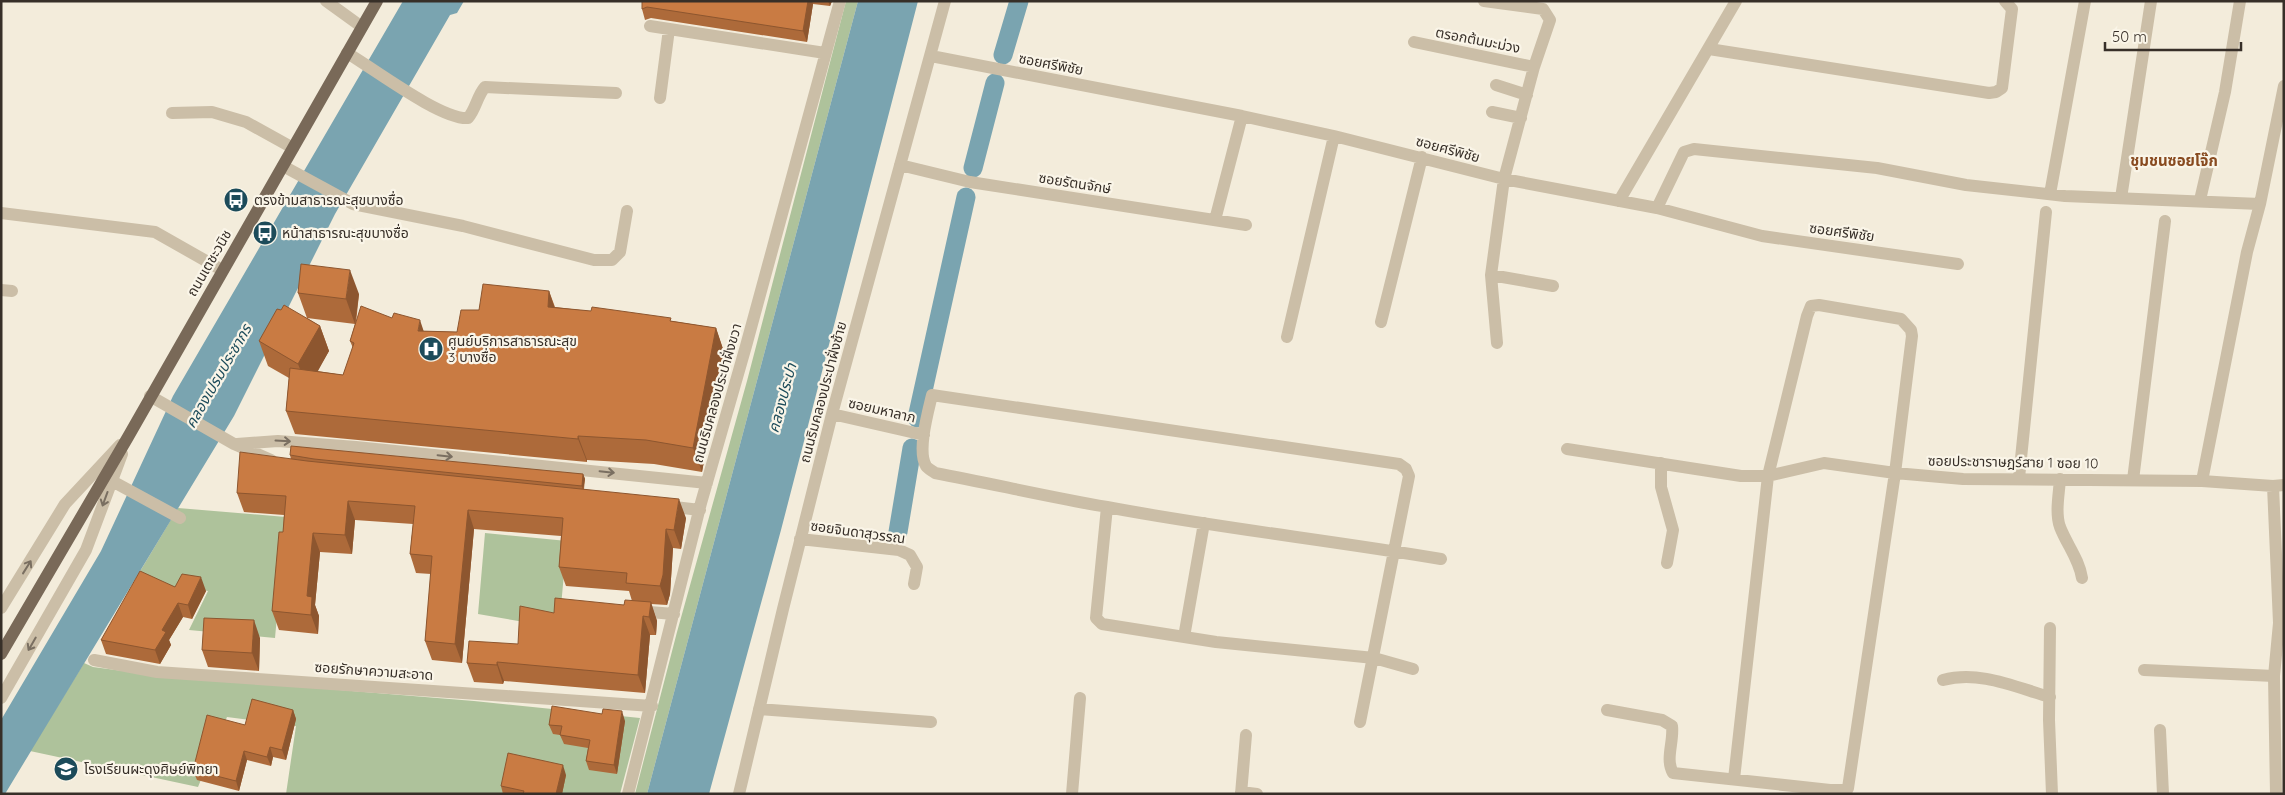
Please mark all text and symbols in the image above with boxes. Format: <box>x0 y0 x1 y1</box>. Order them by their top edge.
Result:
scale bar <box>2105 20 2241 52</box>
street label: ตรอกต้นมะม่วง <box>1434 23 1522 57</box>
text: 50 m <box>2112 27 2147 46</box>
street label: ซอยศรีพิชัย <box>1017 49 1085 79</box>
street label: ซอยศรีพิชัย <box>1414 132 1482 166</box>
district label: ชุมชนซอยโจ๊ก <box>2130 151 2218 170</box>
street label: ซอยรัตนจักษ์ <box>1037 168 1113 198</box>
bus stop icon: ตรงข้ามสาธารณะสุขบางซื่อ <box>223 187 249 213</box>
place label: ตรงข้ามสาธารณะสุขบางซื่อ <box>254 190 404 209</box>
street label: ซอยศรีพิชัย <box>1808 219 1876 245</box>
bus stop icon: หน้าสาธารณะสุขบางซื่อ <box>252 220 278 246</box>
place label: หน้าสาธารณะสุขบางซื่อ <box>282 223 409 242</box>
street label: ถนนเตชะวนิช <box>183 226 235 300</box>
water label: คลองเปรมประชากร <box>181 319 256 431</box>
street label: ถนนริมคลองประปาฝั่งซ้าย <box>795 319 851 465</box>
street label: ถนนริมคลองประปาฝั่งขวา <box>688 321 746 465</box>
place label: ศูนย์บริการสาธารณะสุข 3 บางซื่อ <box>448 332 577 366</box>
hospital icon: ศูนย์บริการสาธารณะสุข 3 บางซื่อ <box>418 336 444 362</box>
water label: คลองประปา <box>764 360 801 435</box>
street label: ซอยมหาลาภ <box>846 393 918 427</box>
one-way arrow <box>275 437 291 446</box>
one-way arrow <box>437 451 453 461</box>
street label: ซอยประชาราษฎร์สาย 1 ซอย 10 <box>1928 452 2098 472</box>
one-way arrow <box>598 468 614 477</box>
one-way arrow <box>100 491 109 507</box>
street label: ซอยจินดาสุวรรณ <box>809 516 907 548</box>
one-way arrow <box>22 560 32 574</box>
one-way arrow <box>27 636 37 651</box>
street label: ซอยรักษาความสะอาด <box>314 658 434 684</box>
school or university icon: โรงเรียนผะดุงศิษย์พิทยา <box>53 756 79 782</box>
place label: โรงเรียนผะดุงศิษย์พิทยา <box>84 760 219 778</box>

